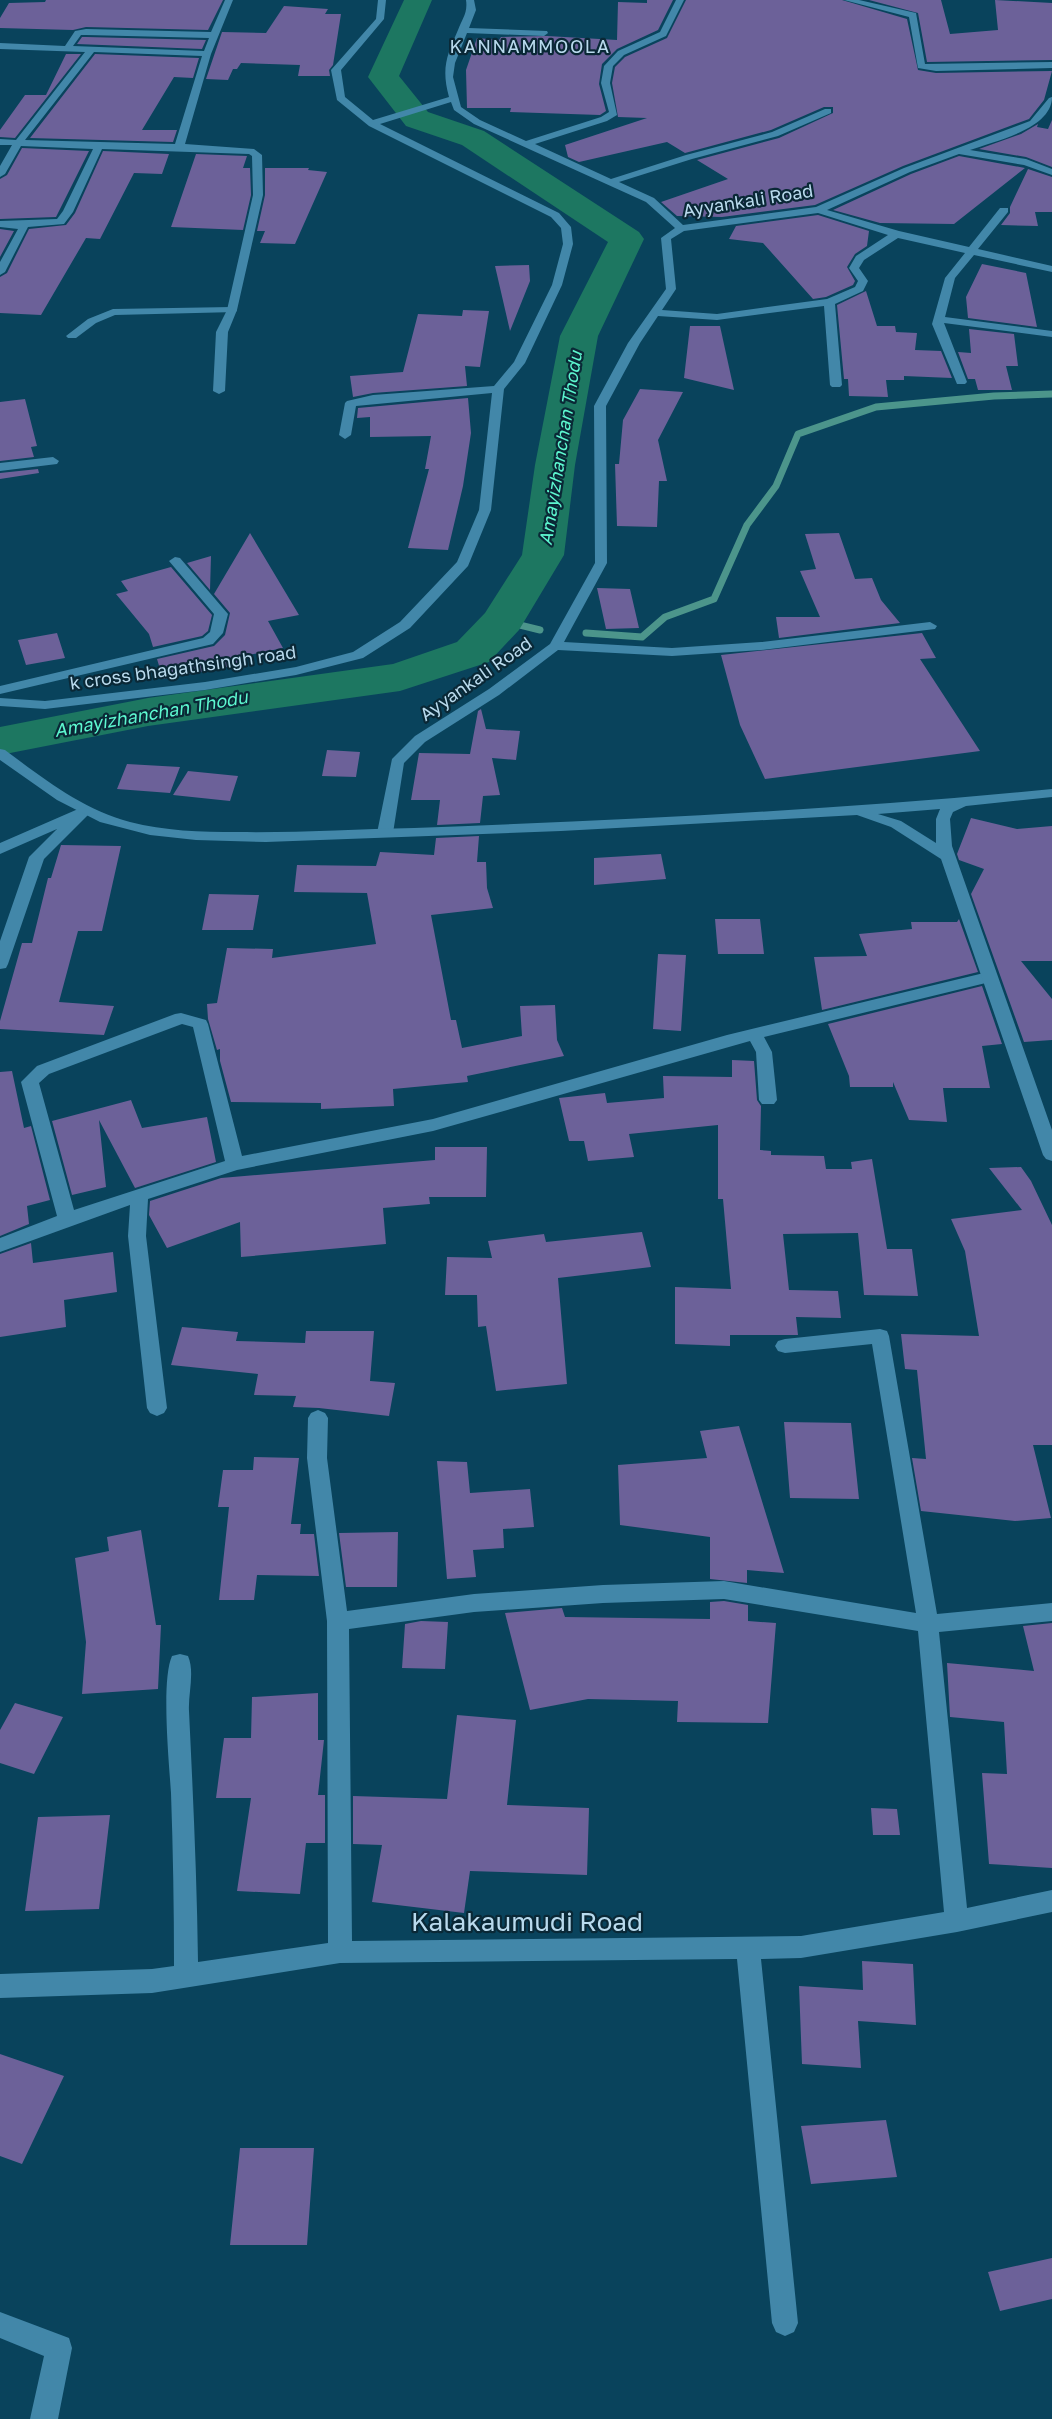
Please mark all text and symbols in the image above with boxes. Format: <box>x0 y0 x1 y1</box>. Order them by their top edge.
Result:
district label: KANNAMMOOLA <box>449 35 611 57</box>
street label: Ayyankali Road <box>681 179 815 221</box>
water label: Amayizhanchan Thodu <box>534 348 586 546</box>
street label: Ayyankali Road <box>415 631 536 725</box>
street label: k cross bhagathsingh road <box>68 640 297 694</box>
water label: Amayizhanchan Thodu <box>52 685 250 741</box>
street label: Kalakaumudi Road <box>411 1906 643 1937</box>

